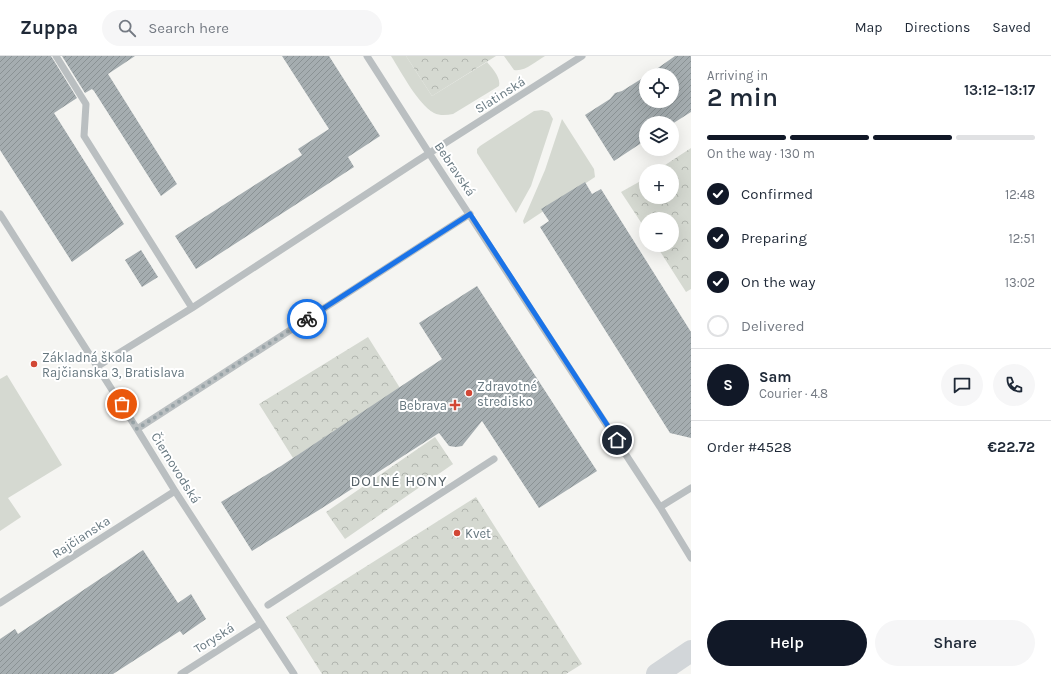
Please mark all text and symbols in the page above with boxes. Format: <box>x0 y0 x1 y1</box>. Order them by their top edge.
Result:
search box <box>102 10 382 46</box>
text: Zuppa <box>20 17 78 39</box>
icon: search <box>116 17 138 39</box>
text: Search here <box>148 19 229 37</box>
text: Map <box>855 19 883 36</box>
text: Directions <box>905 19 970 36</box>
text: Saved <box>992 19 1031 36</box>
map controls <box>639 68 679 252</box>
button: locate <box>639 68 679 108</box>
text: Arriving in <box>707 68 768 83</box>
street label: Slatinská <box>472 74 528 116</box>
text: 13:12–13:17 <box>964 81 1035 99</box>
text: 2 min <box>707 82 778 113</box>
button: layers <box>639 116 679 156</box>
street label: Bebravská <box>431 139 479 199</box>
text: On the way · 130 m <box>707 146 815 161</box>
button: + <box>639 164 679 204</box>
icon: check <box>707 183 729 205</box>
text: Confirmed <box>741 185 813 203</box>
text: 12:48 <box>1005 187 1035 202</box>
button: − <box>639 212 679 252</box>
icon: check <box>707 227 729 249</box>
text: Preparing <box>741 229 807 247</box>
text: 12:51 <box>1009 231 1035 246</box>
icon: check <box>707 271 729 293</box>
text: On the way <box>741 273 815 291</box>
text: 13:02 <box>1005 275 1035 290</box>
courier <box>287 299 327 339</box>
icon: bike <box>296 308 318 330</box>
text: Delivered <box>741 317 805 335</box>
place label: Základná škola Rajčianska 3, Bratislava <box>42 350 185 380</box>
marker: Základná škola Rajčianska 3, Bratislava <box>29 359 39 369</box>
button: chat <box>941 364 983 406</box>
button: phone <box>993 364 1035 406</box>
text: Sam <box>759 368 792 386</box>
text: S <box>723 376 733 394</box>
place label: Zdravotné stredisko <box>477 379 538 409</box>
text: Courier · 4.8 <box>759 386 828 401</box>
pin <box>105 387 139 421</box>
marker: Zdravotné stredisko <box>464 388 474 398</box>
icon: bag <box>111 393 133 415</box>
place label: Bebrava <box>399 398 447 413</box>
marker: Bebrava <box>450 400 460 410</box>
pin <box>600 423 634 457</box>
street label: Čiernovodská <box>148 429 205 506</box>
icon: home <box>606 429 628 451</box>
text: Order #4528 <box>707 438 792 456</box>
text: €22.72 <box>988 438 1035 456</box>
district label: DOLNÉ HONY <box>350 472 448 490</box>
street label: Rajčianska <box>49 513 113 561</box>
place label: Kvet <box>465 526 491 541</box>
marker: Kvet <box>452 528 462 538</box>
street label: Toryská <box>191 620 237 656</box>
button: Help <box>707 620 867 666</box>
button: Share <box>875 620 1035 666</box>

